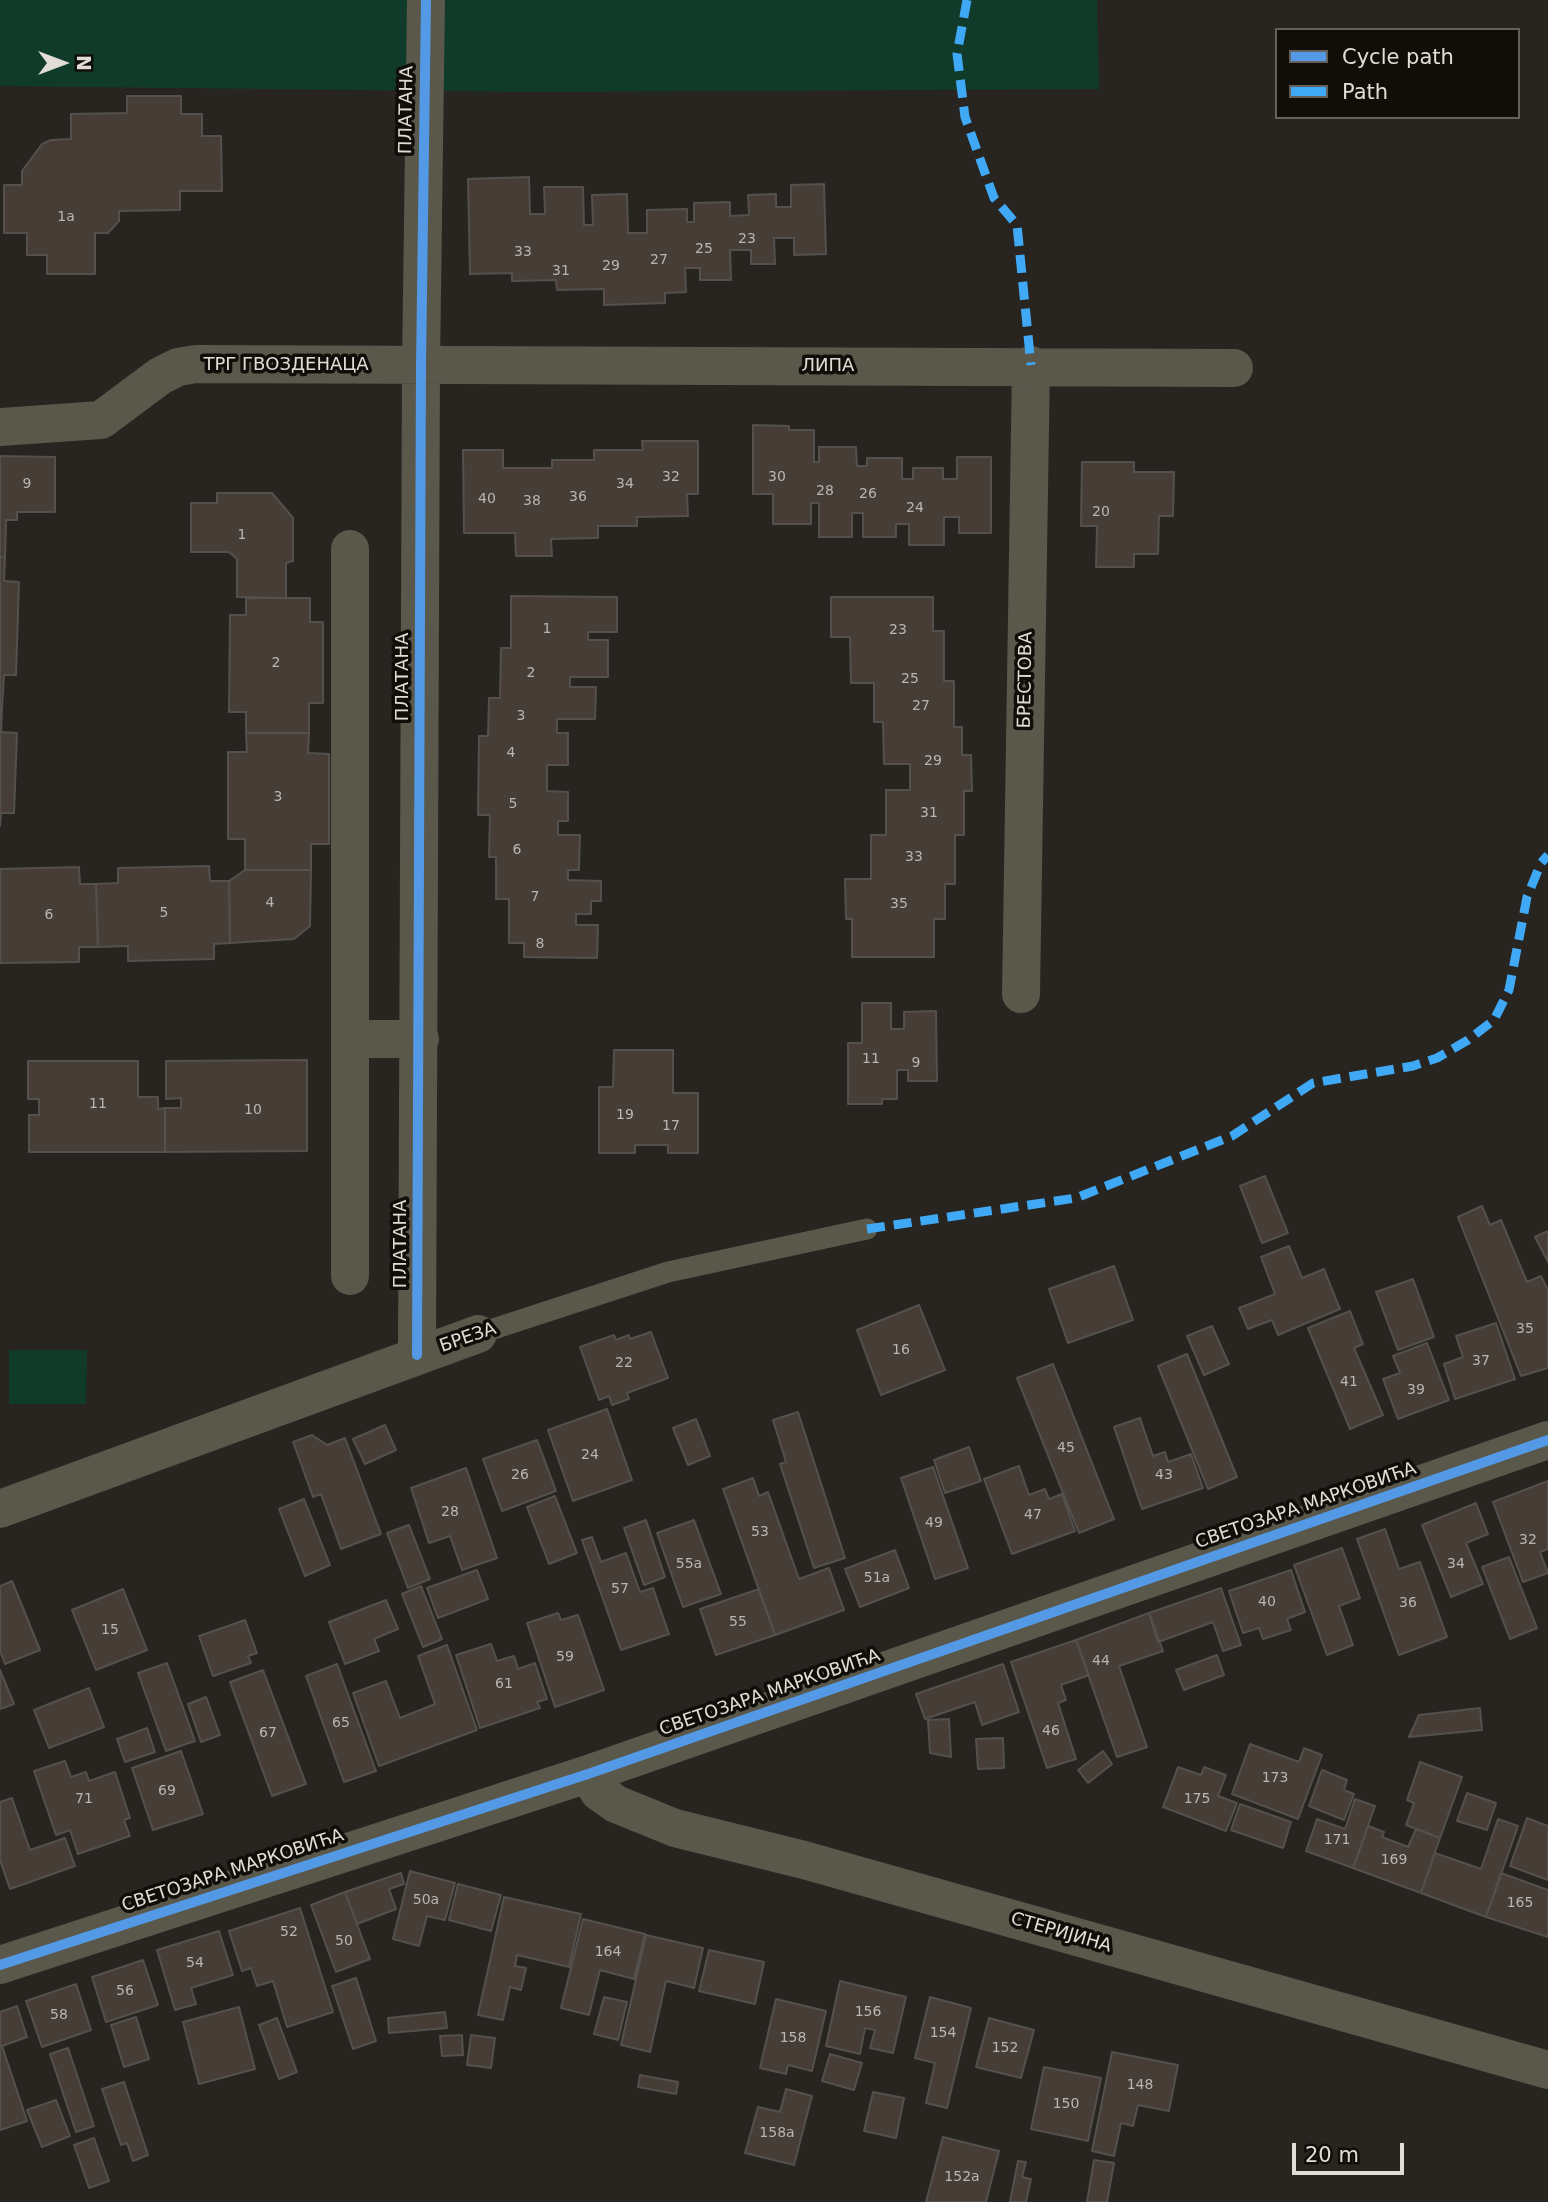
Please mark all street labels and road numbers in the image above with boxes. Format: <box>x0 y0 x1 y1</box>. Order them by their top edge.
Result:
street label: ПЛАТАНА <box>395 66 419 154</box>
street label: ТРГ ГВОЗДЕНАЦА <box>203 354 369 376</box>
street label: ЛИПА <box>802 355 854 377</box>
street label: БРЕСТОВА <box>1014 631 1038 729</box>
street label: ПЛАТАНА <box>392 633 414 721</box>
street label: ПЛАТАНА <box>390 1200 412 1288</box>
street label: БРЕЗА <box>437 1318 499 1358</box>
street label: СВЕТОЗАРА МАРКОВИЋА <box>1193 1458 1419 1554</box>
street label: СВЕТОЗАРА МАРКОВИЋА <box>657 1645 883 1741</box>
street label: СВЕТОЗАРА МАРКОВИЋА <box>119 1825 347 1917</box>
street label: СТЕРИЈИНА <box>1008 1908 1114 1958</box>

